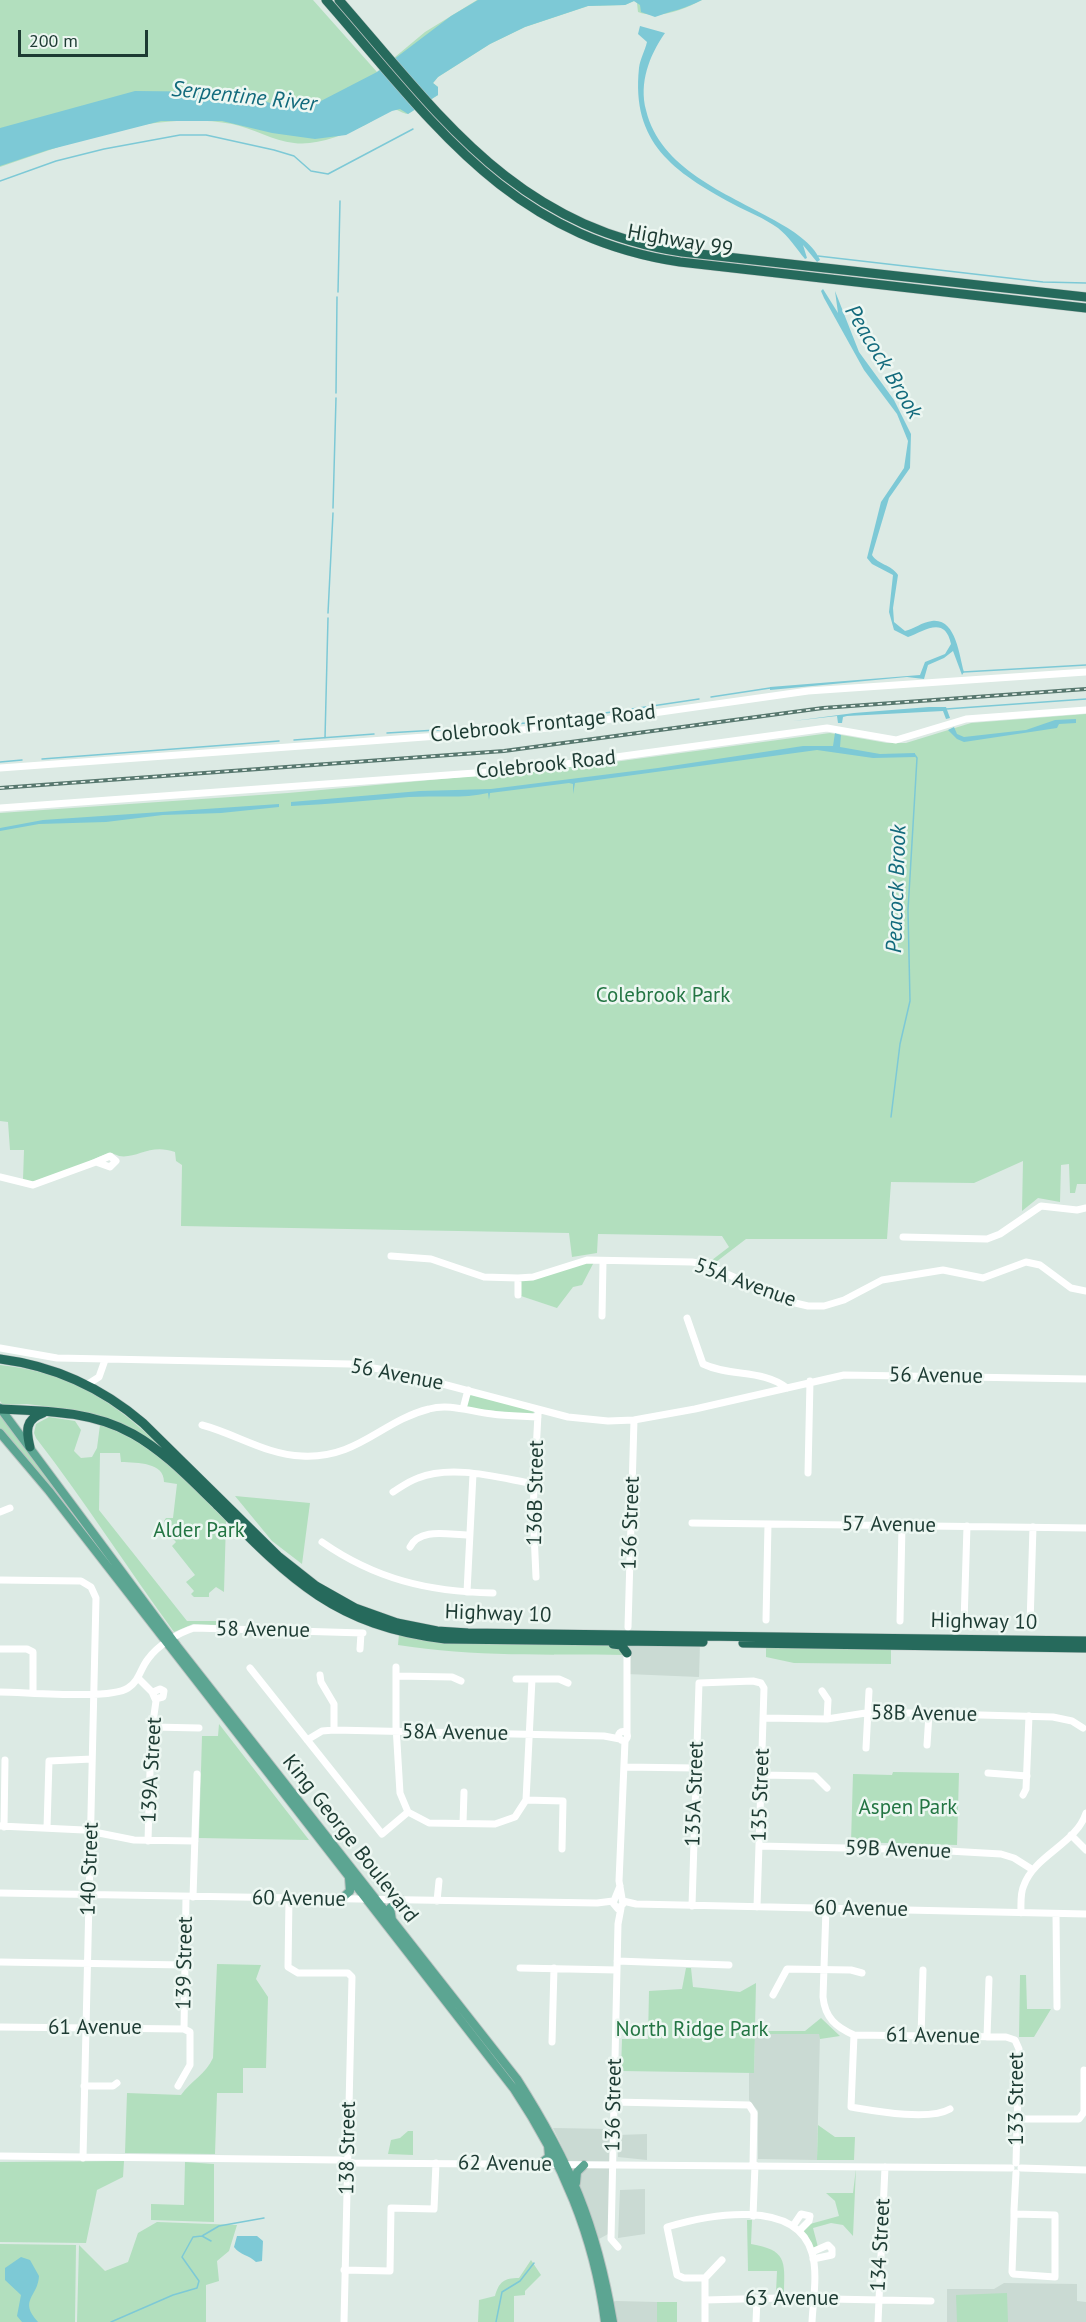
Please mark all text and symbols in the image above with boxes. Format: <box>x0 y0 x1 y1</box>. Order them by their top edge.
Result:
scale bar <box>21 18 152 56</box>
text: 200 m <box>29 29 78 52</box>
water label: Serpentine River <box>170 76 318 118</box>
street label: Highway 99 <box>625 219 735 263</box>
water label: Peacock Brook <box>839 300 927 424</box>
street label: Colebrook Frontage Road <box>429 700 657 748</box>
street label: Colebrook Road <box>475 745 617 785</box>
water label: Peacock Brook <box>882 824 912 954</box>
park label: Colebrook Park <box>596 983 730 1009</box>
street label: 55A Avenue <box>691 1253 799 1313</box>
street label: 56 Avenue <box>348 1354 446 1396</box>
street label: 56 Avenue <box>889 1363 983 1389</box>
street label: 136B Street <box>522 1440 550 1546</box>
street label: 136 Street <box>617 1476 645 1570</box>
street label: 57 Avenue <box>842 1512 936 1538</box>
park label: Alder Park <box>153 1518 245 1544</box>
street label: Highway 10 <box>444 1600 552 1628</box>
street label: Highway 10 <box>930 1608 1038 1636</box>
street label: 58 Avenue <box>216 1617 310 1643</box>
street label: 58B Avenue <box>871 1700 977 1728</box>
street label: 139A Street <box>137 1716 167 1824</box>
street label: 58A Avenue <box>402 1719 508 1747</box>
street label: 135A Street <box>681 1741 709 1847</box>
street label: 135 Street <box>747 1748 775 1842</box>
street label: King George Boulevard <box>277 1750 423 1928</box>
park label: Aspen Park <box>859 1795 957 1821</box>
street label: 140 Street <box>76 1822 104 1916</box>
street label: 59B Avenue <box>844 1836 952 1864</box>
street label: 60 Avenue <box>252 1886 346 1912</box>
street label: 60 Avenue <box>814 1896 908 1922</box>
street label: 139 Street <box>172 1916 198 2010</box>
street label: 61 Avenue <box>48 2015 142 2041</box>
park label: North Ridge Park <box>616 2017 768 2043</box>
street label: 61 Avenue <box>886 2023 980 2049</box>
street label: 133 Street <box>1004 2052 1030 2146</box>
street label: 136 Street <box>601 2058 627 2152</box>
street label: 138 Street <box>335 2101 361 2195</box>
street label: 62 Avenue <box>458 2151 552 2177</box>
street label: 134 Street <box>866 2198 896 2292</box>
street label: 63 Avenue <box>745 2286 839 2312</box>

